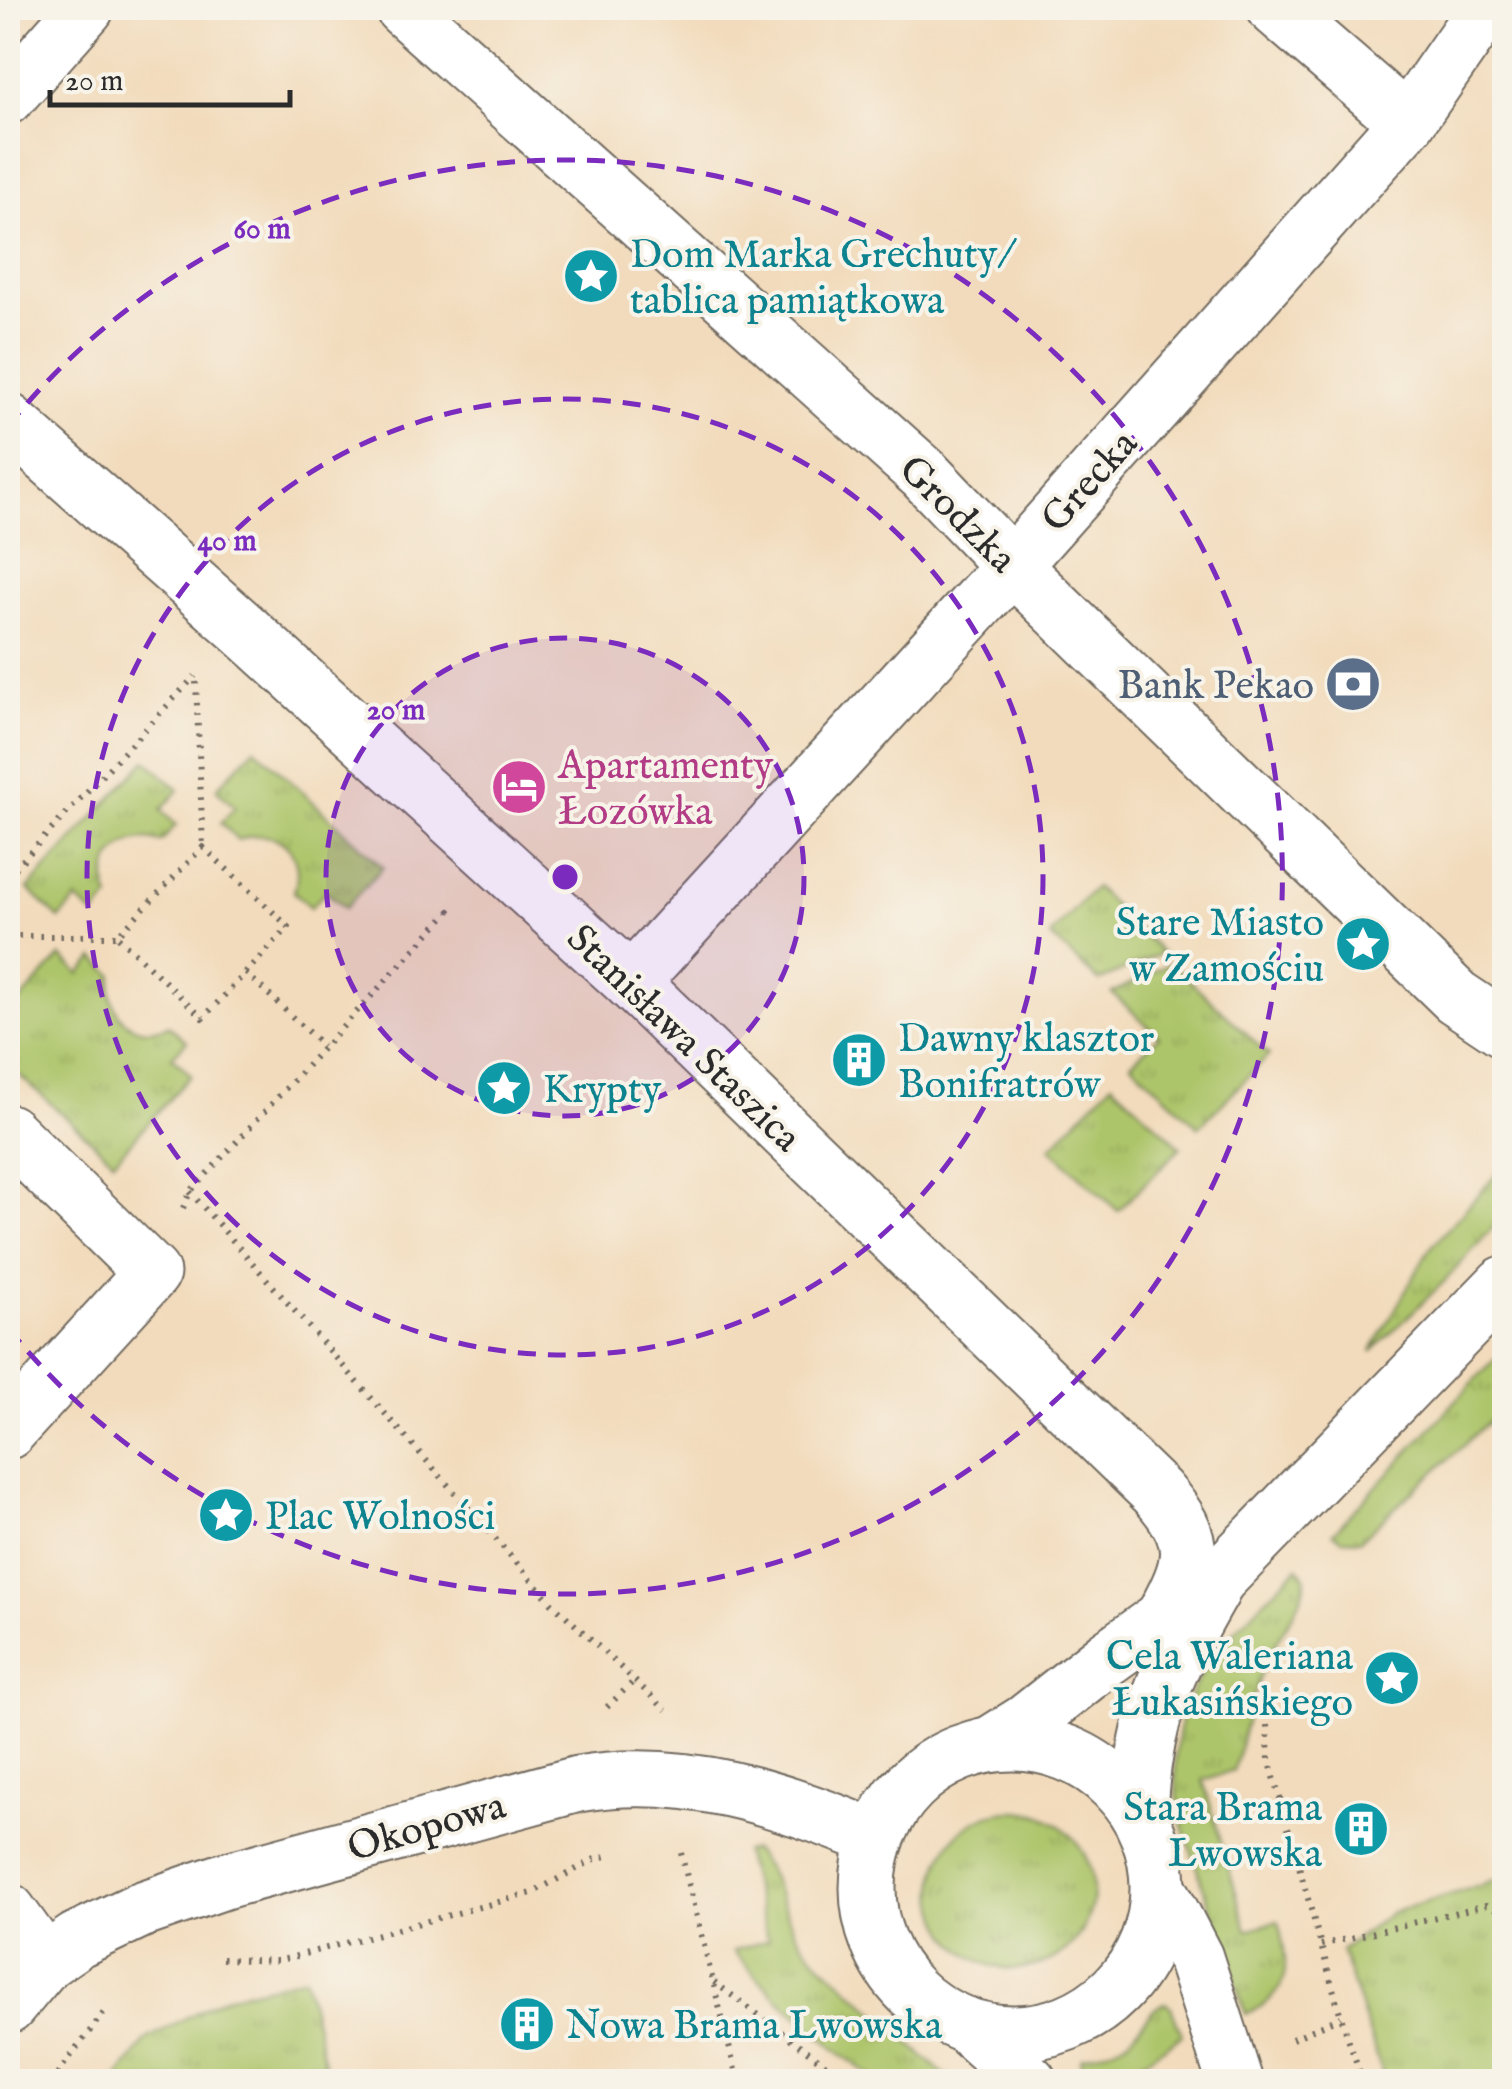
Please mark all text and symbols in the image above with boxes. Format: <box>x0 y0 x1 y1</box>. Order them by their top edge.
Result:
scale bar <box>50 45 290 107</box>
text: 20 m <box>65 63 124 101</box>
text: 60 m <box>233 211 291 249</box>
place label: Dom Marka Grechuty/ tablica pamiątkowa <box>630 231 1017 328</box>
place icon: Dom Marka Grechuty/ tablica pamiątkowa <box>561 246 621 306</box>
street label: Grecka <box>1031 420 1150 544</box>
street label: Grodzka <box>887 446 1027 586</box>
text: 40 m <box>197 523 257 561</box>
bank icon: Bank Pekao <box>1323 654 1383 714</box>
place label: Bank Pekao <box>1118 662 1314 713</box>
text: 20 m <box>367 692 425 730</box>
place label: Apartamenty Łozówka <box>557 742 774 839</box>
hotel icon: Apartamenty Łozówka <box>489 757 549 817</box>
centre of rings <box>547 859 583 895</box>
place label: Stare Miasto w Zamościu <box>1116 899 1324 996</box>
place icon: Stare Miasto w Zamościu <box>1333 914 1393 974</box>
street label: Stanisława Staszica <box>555 915 811 1165</box>
place label: Dawny klasztor Bonifratrów <box>898 1015 1155 1112</box>
building icon: Dawny klasztor Bonifratrów <box>829 1030 889 1090</box>
place icon: Krypty <box>474 1058 534 1118</box>
place label: Krypty <box>543 1066 662 1117</box>
place icon: Plac Wolności <box>196 1485 256 1545</box>
place label: Plac Wolności <box>265 1493 495 1544</box>
place label: Cela Waleriana Łukasińskiego <box>1106 1633 1354 1730</box>
place icon: Cela Waleriana Łukasińskiego <box>1362 1648 1422 1708</box>
street label: Okopowa <box>342 1781 513 1875</box>
place label: Stara Brama Lwowska <box>1123 1784 1323 1881</box>
building icon: Stara Brama Lwowska <box>1331 1799 1391 1859</box>
building icon: Nowa Brama Lwowska <box>497 1994 557 2054</box>
place label: Nowa Brama Lwowska <box>566 2002 943 2053</box>

